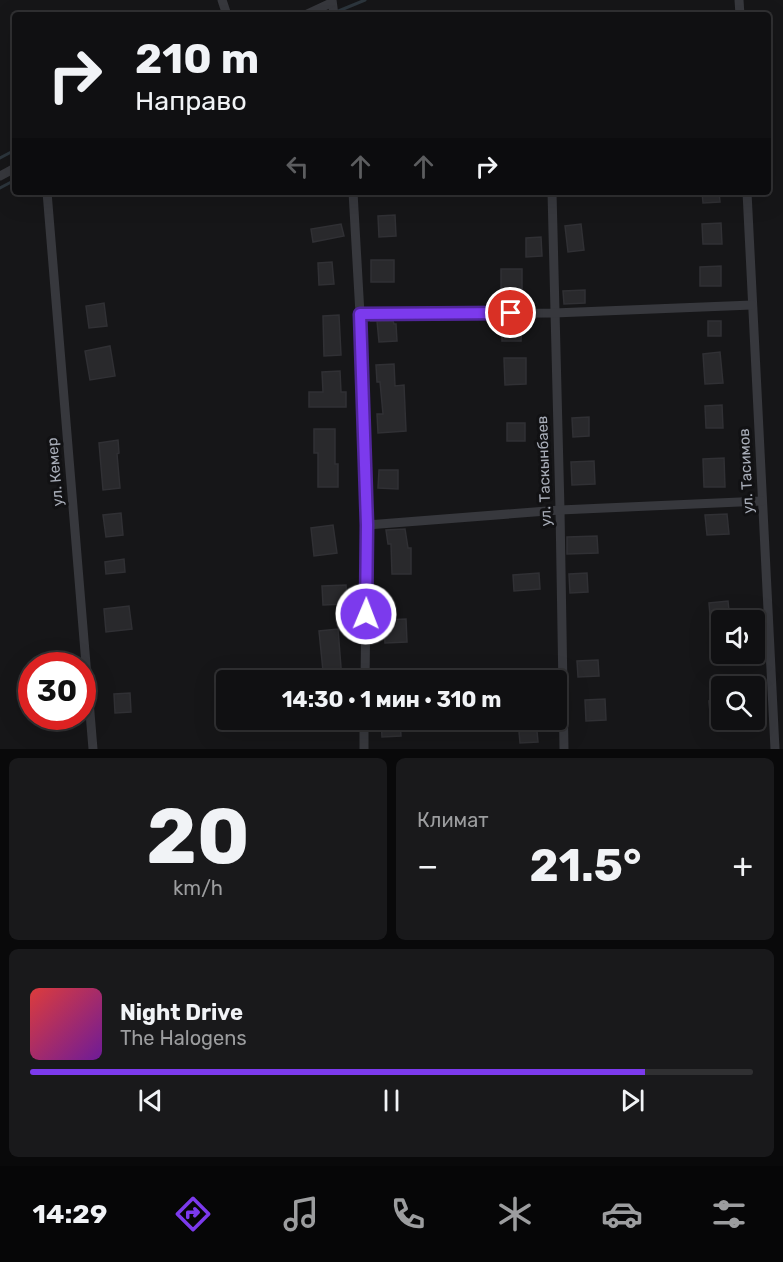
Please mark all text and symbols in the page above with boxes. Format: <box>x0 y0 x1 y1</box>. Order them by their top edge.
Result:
text: 210 m <box>135 34 259 84</box>
icon: right <box>36 36 114 114</box>
text: Направо <box>135 85 247 117</box>
icon: left <box>281 150 314 183</box>
icon: ahead <box>344 150 377 183</box>
icon: ahead <box>407 150 440 183</box>
icon: right <box>470 150 503 183</box>
pin <box>485 287 536 338</box>
icon: arrive <box>494 296 527 329</box>
street label: ул. Таскынбаев <box>533 415 555 527</box>
street label: ул. Тасимов <box>735 428 757 514</box>
street label: ул. Кемер <box>43 437 67 507</box>
position arrow <box>334 582 398 646</box>
map controls <box>711 610 765 730</box>
button: sound <box>711 610 765 664</box>
speed limit sign: 30 <box>18 652 96 730</box>
button: search <box>711 676 765 730</box>
text: 14:30 · 1 мин · 310 m <box>282 686 501 713</box>
text: 20 <box>146 790 250 883</box>
text: Климат <box>417 808 489 832</box>
text: 21.5° <box>529 839 641 892</box>
text: − <box>417 846 438 885</box>
text: + <box>732 846 753 885</box>
text: km/h <box>173 876 223 900</box>
text: Night Drive <box>120 999 243 1026</box>
text: The Halogens <box>120 1026 247 1050</box>
icon: previous <box>134 1084 167 1117</box>
icon: pause <box>375 1084 408 1117</box>
icon: next <box>616 1084 649 1117</box>
icon: directions <box>172 1193 214 1235</box>
icon: music <box>280 1193 322 1235</box>
icon: phone <box>387 1193 429 1235</box>
icon: climate <box>494 1193 536 1235</box>
icon: car <box>601 1193 643 1235</box>
icon: filters <box>708 1193 750 1235</box>
text: 14:29 <box>33 1198 107 1230</box>

